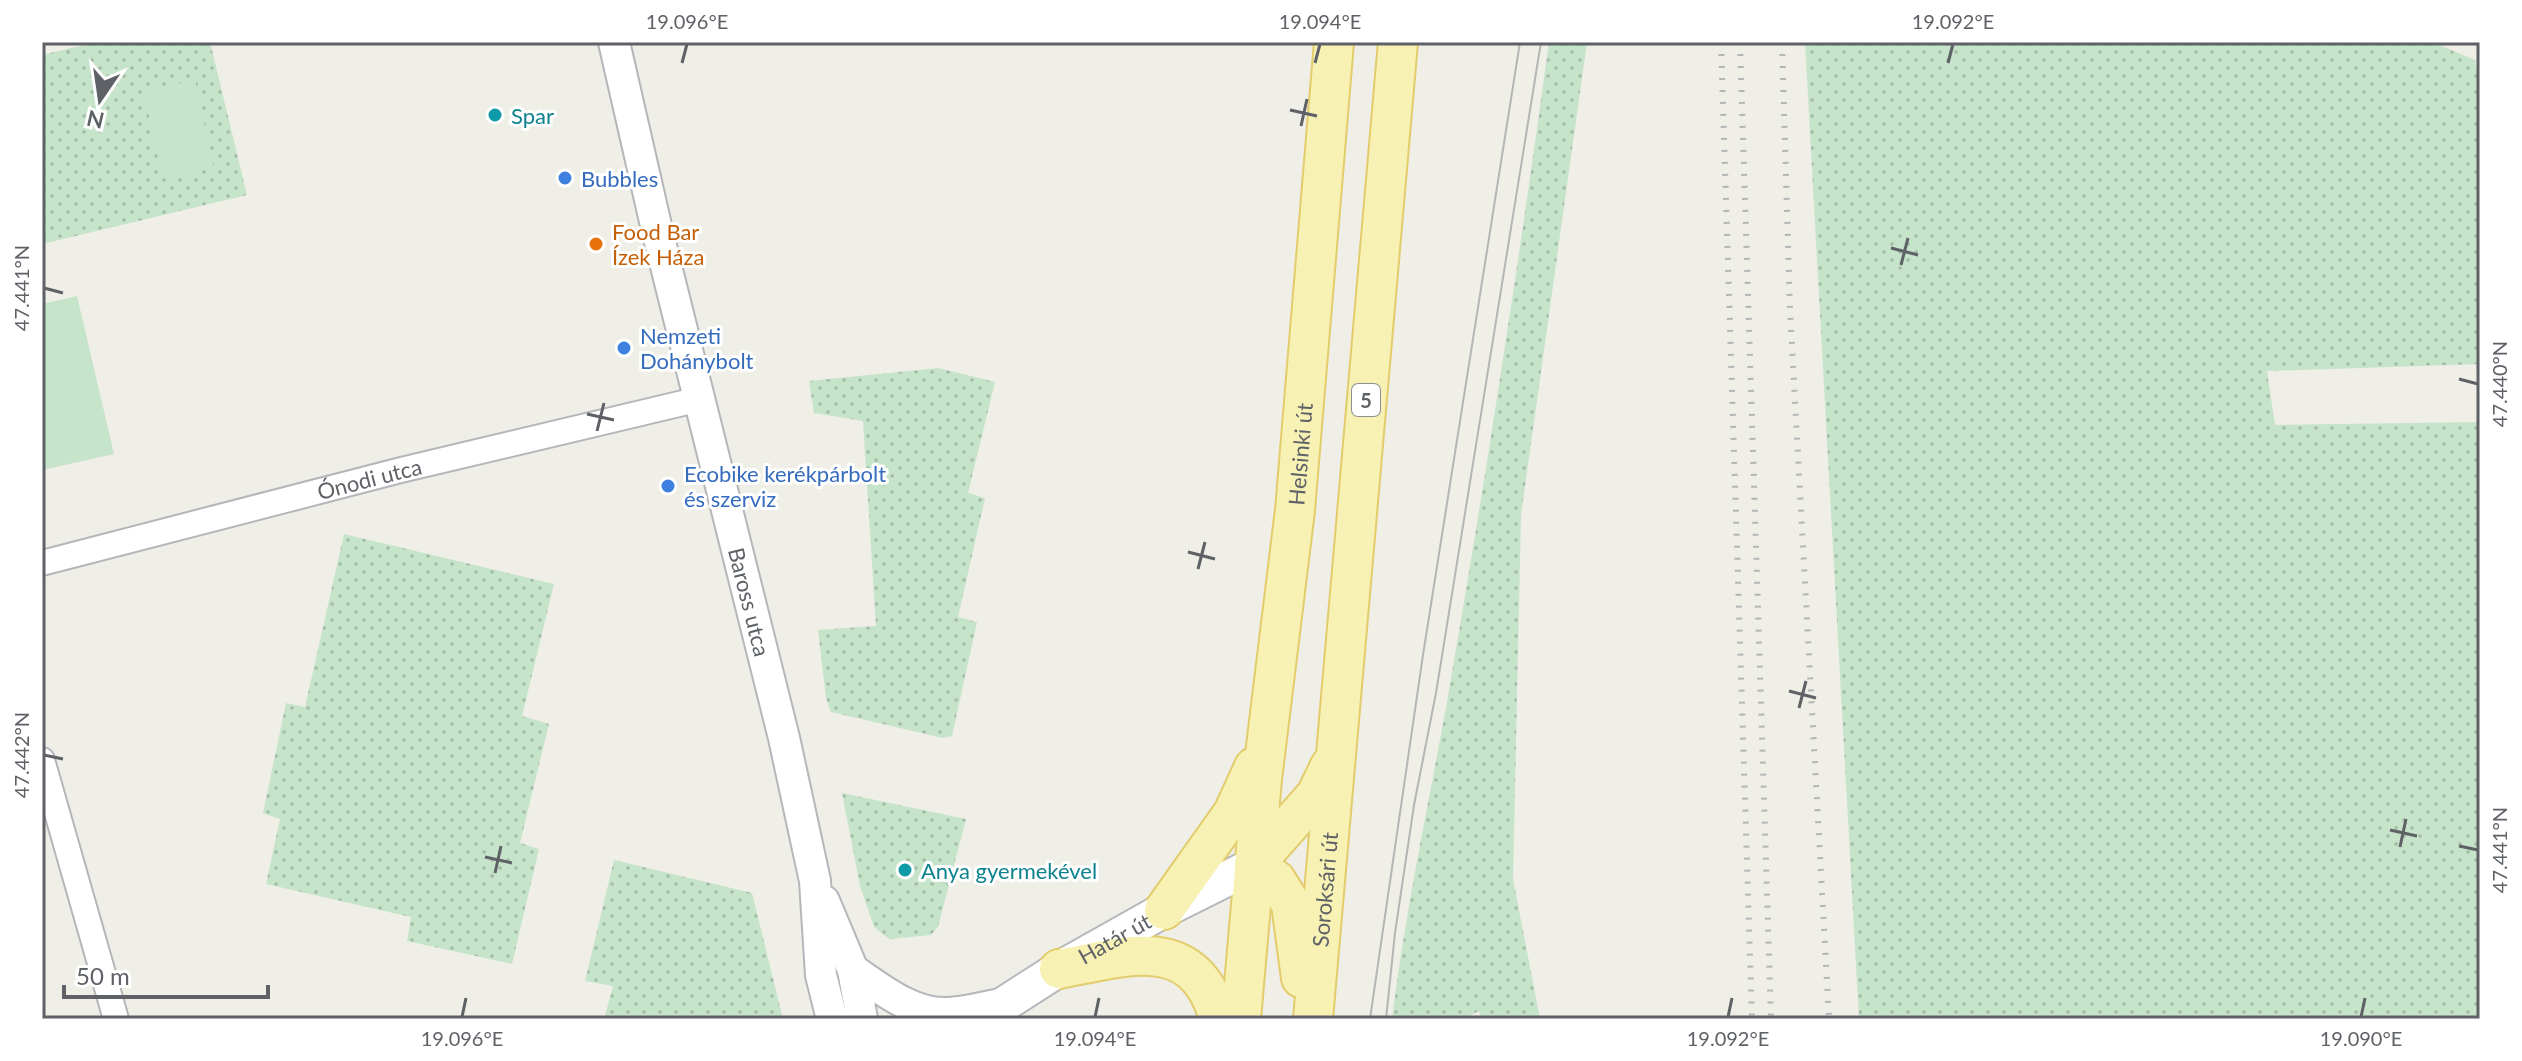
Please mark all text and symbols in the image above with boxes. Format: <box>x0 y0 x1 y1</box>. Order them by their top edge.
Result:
text: 19.096°E <box>646 9 728 33</box>
text: 19.094°E <box>1279 9 1361 33</box>
text: 19.092°E <box>1912 9 1994 33</box>
north arrow <box>60 60 140 140</box>
place label: Spar <box>511 102 554 129</box>
text: N <box>84 105 107 135</box>
marker: Spar <box>486 106 504 124</box>
place label: Bubbles <box>581 165 658 192</box>
marker: Bubbles <box>556 169 574 187</box>
place label: Food Bar Ízek Háza <box>612 218 704 270</box>
marker: Food Bar Ízek Háza <box>587 235 605 253</box>
text: 47.441°N <box>9 245 33 331</box>
place label: Nemzeti Dohánybolt <box>640 322 754 374</box>
marker: Nemzeti Dohánybolt <box>615 339 633 357</box>
text: 47.440°N <box>2487 341 2511 427</box>
road number: 5 <box>1352 384 1380 416</box>
street label: Helsinki út <box>1282 402 1317 506</box>
street label: Ónodi utca <box>314 452 424 505</box>
place label: Ecobike kerékpárbolt és szerviz <box>684 460 886 512</box>
marker: Ecobike kerékpárbolt és szerviz <box>659 477 677 495</box>
street label: Baross utca <box>723 544 777 659</box>
text: 47.442°N <box>9 712 33 798</box>
text: 47.441°N <box>2487 807 2511 893</box>
street label: Soroksári út <box>1306 831 1343 948</box>
place label: Anya gyermekével <box>921 857 1097 884</box>
marker: Anya gyermekével <box>896 861 914 879</box>
street label: Határ út <box>1073 907 1156 969</box>
scale bar <box>64 949 268 999</box>
text: 50 m <box>76 961 130 990</box>
text: 19.096°E <box>421 1026 503 1050</box>
text: 19.094°E <box>1054 1026 1136 1050</box>
text: 19.092°E <box>1687 1026 1769 1050</box>
text: 19.090°E <box>2320 1026 2402 1050</box>

